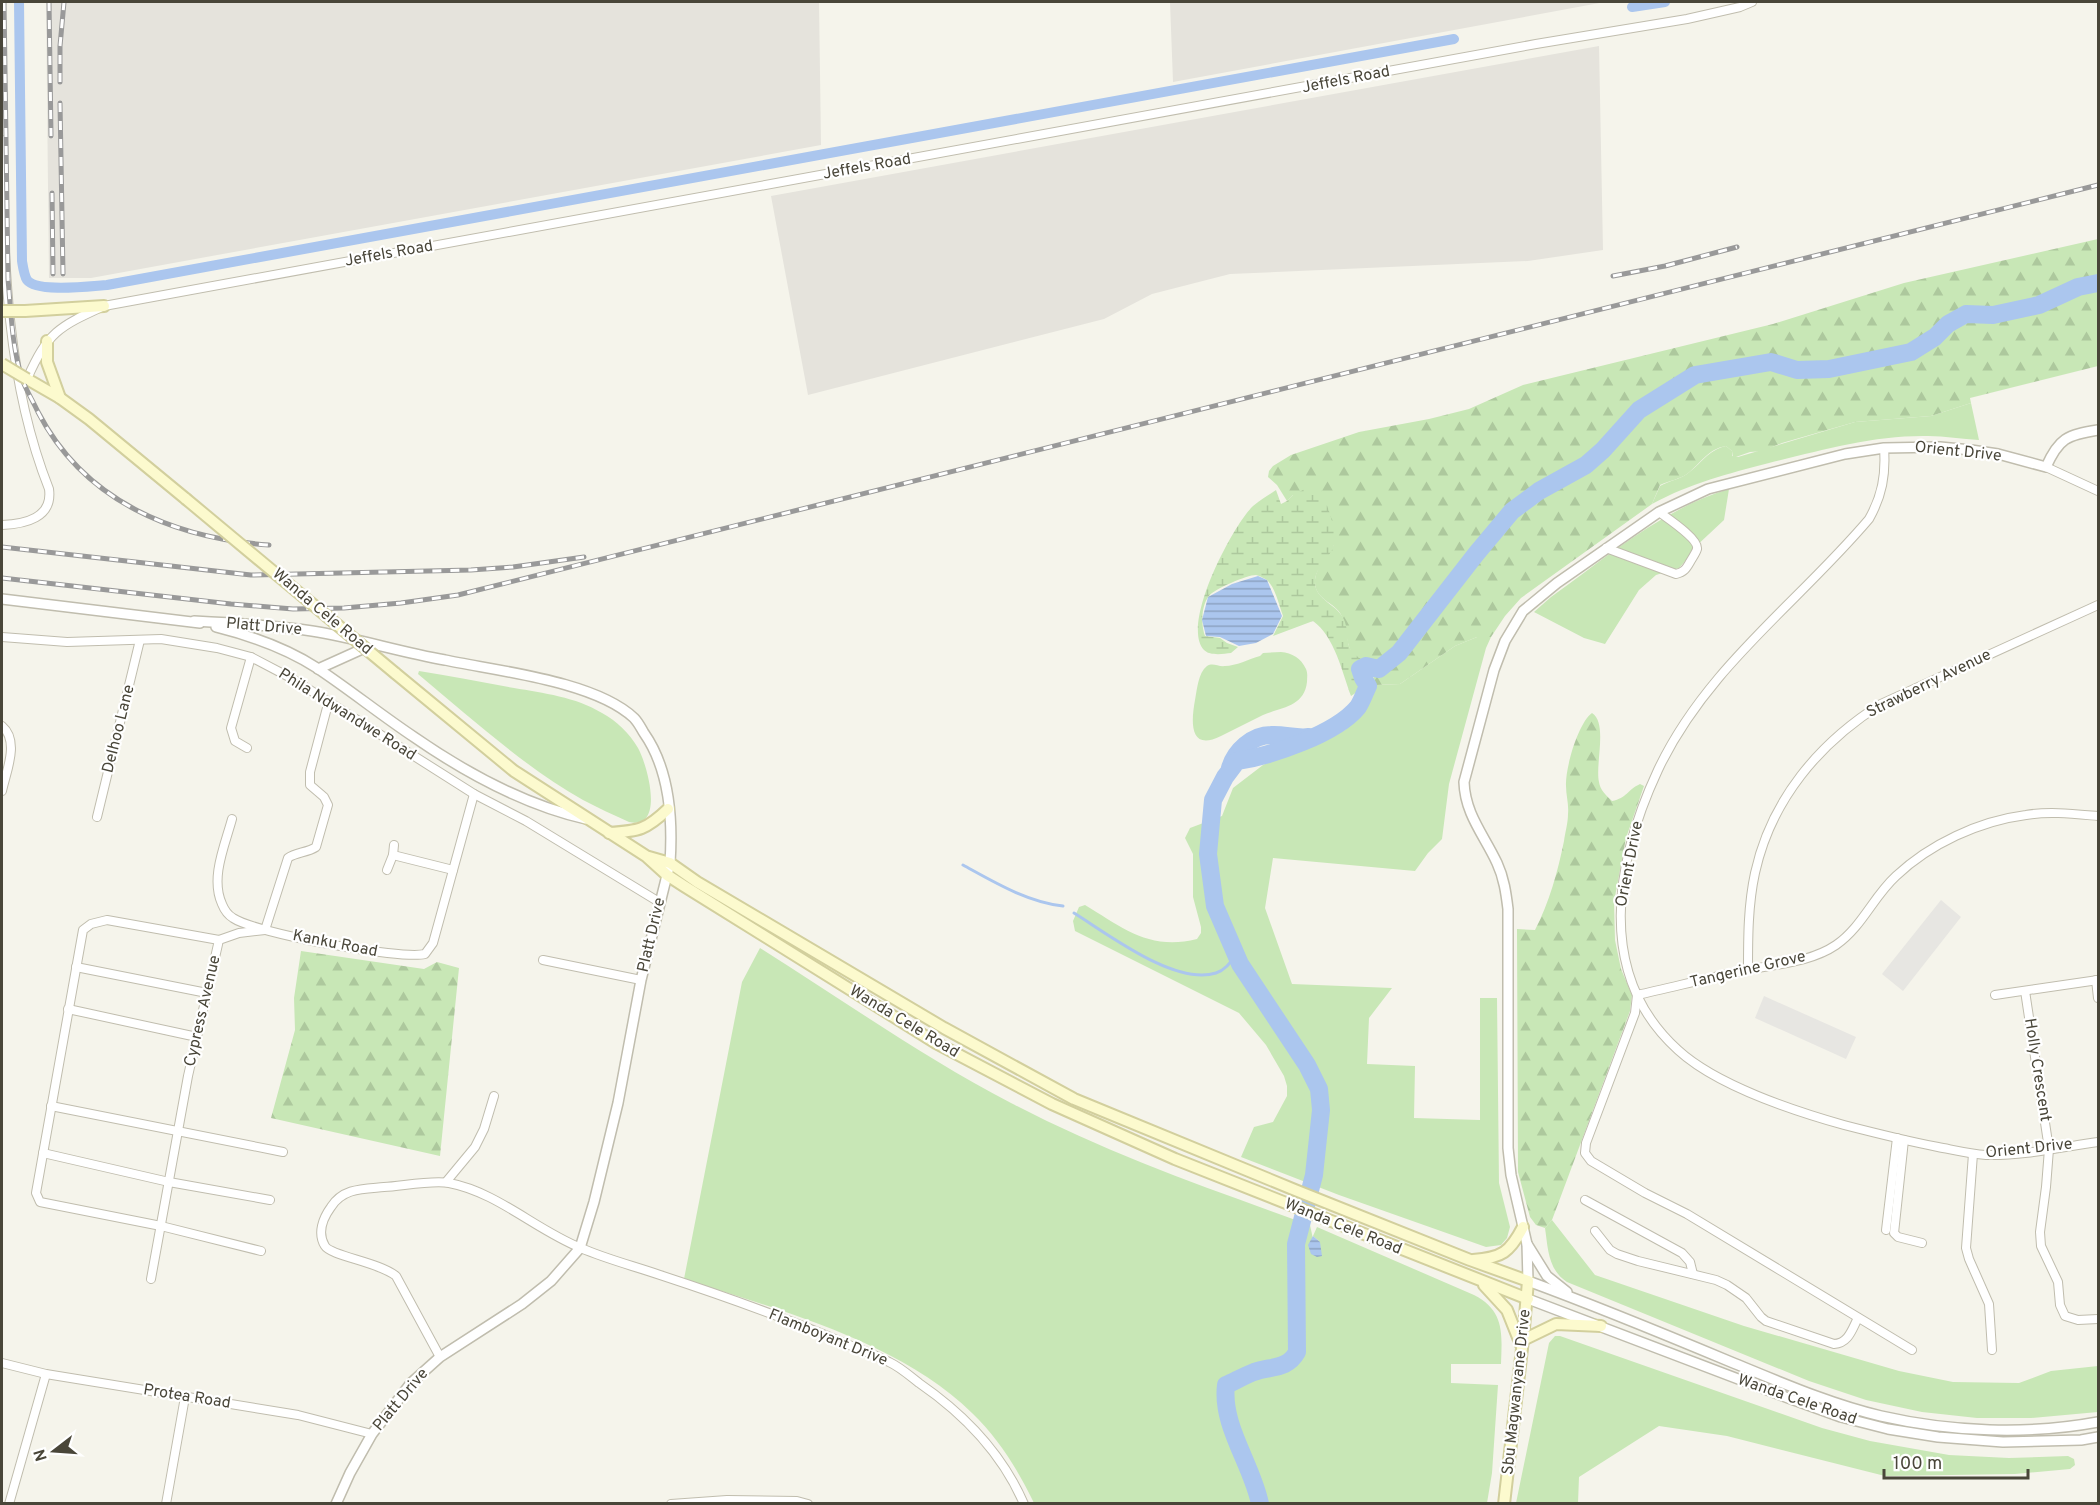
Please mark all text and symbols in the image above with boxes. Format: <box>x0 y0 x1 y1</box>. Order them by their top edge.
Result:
street label: Jeffels Road <box>1300 62 1392 98</box>
street label: Jeffels Road <box>821 149 913 185</box>
street label: Jeffels Road <box>343 236 435 272</box>
street label: Orient Drive <box>1914 437 2002 467</box>
street label: Wanda Cele Road <box>268 564 376 660</box>
street label: Platt Drive <box>225 614 303 640</box>
street label: Strawberry Avenue <box>1863 645 1995 723</box>
street label: Phila Ndwandwe Road <box>274 664 420 766</box>
street label: Delhoo Lane <box>98 683 140 775</box>
street label: Orient Drive <box>1612 819 1648 909</box>
street label: Platt Drive <box>634 896 670 974</box>
street label: Kanku Road <box>291 926 379 962</box>
street label: Tangerine Grove <box>1688 947 1808 993</box>
street label: Cypress Avenue <box>180 953 226 1069</box>
street label: Wanda Cele Road <box>845 981 963 1063</box>
street label: Holly Crescent <box>2019 1017 2055 1123</box>
street label: Orient Drive <box>1985 1134 2073 1164</box>
street label: Wanda Cele Road <box>1281 1194 1405 1260</box>
street label: Flamboyant Drive <box>766 1305 890 1371</box>
street label: Sbu Magwanyane Drive <box>1498 1308 1536 1476</box>
street label: Platt Drive <box>369 1364 433 1436</box>
street label: Wanda Cele Road <box>1735 1370 1859 1430</box>
street label: Protea Road <box>142 1380 232 1414</box>
north arrow <box>24 1421 84 1481</box>
scale bar <box>1884 1442 2028 1480</box>
text: N <box>30 1446 53 1463</box>
text: 100 m <box>1893 1453 1942 1476</box>

